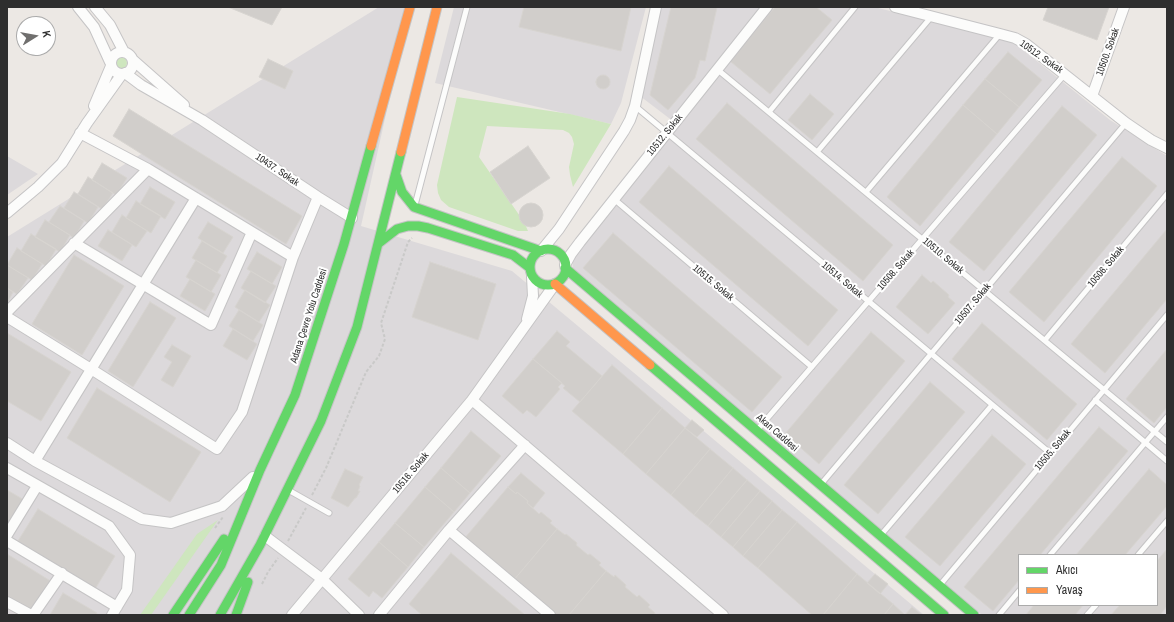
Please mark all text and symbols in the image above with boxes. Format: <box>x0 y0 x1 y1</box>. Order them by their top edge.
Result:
north arrow <box>16 16 56 56</box>
street label: 10500. Sokak <box>1094 26 1122 78</box>
text: K <box>39 29 54 38</box>
street label: 10512. Sokak <box>1017 38 1065 76</box>
street label: 10512. Sokak <box>645 112 685 158</box>
street label: 10437. Sokak <box>253 151 301 189</box>
street label: 10510. Sokak <box>920 235 966 277</box>
street label: 10506. Sokak <box>1085 244 1127 290</box>
street label: 10508. Sokak <box>875 247 917 293</box>
street label: 10514. Sokak <box>819 259 865 301</box>
street label: 10515. Sokak <box>690 262 736 304</box>
street label: Adana Çevre Yolu Caddesi <box>288 267 330 365</box>
street label: 10507. Sokak <box>952 281 994 327</box>
street label: Akan Caddesi <box>754 412 800 454</box>
street label: 10505. Sokak <box>1032 427 1074 473</box>
street label: 10516. Sokak <box>390 450 432 496</box>
legend <box>1018 554 1158 606</box>
text: Akıcı <box>1056 562 1078 578</box>
text: Yavaş <box>1056 582 1083 598</box>

